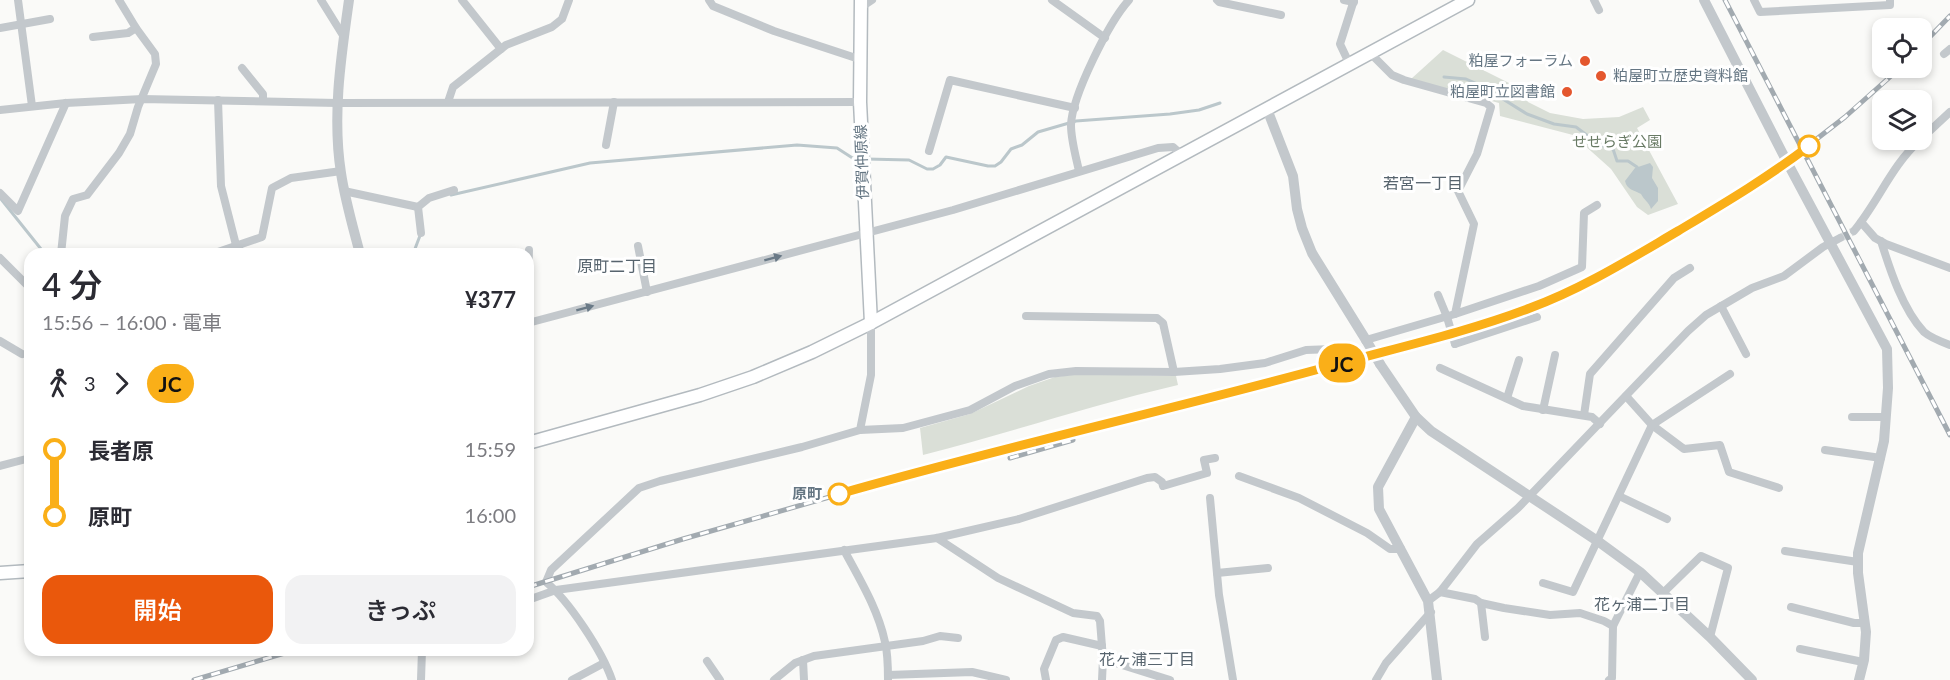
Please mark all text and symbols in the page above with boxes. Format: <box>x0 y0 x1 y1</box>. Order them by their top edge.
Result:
map controls <box>1872 18 1932 150</box>
button: locate <box>1872 18 1932 78</box>
place label: 粕屋フォーラム <box>1468 51 1573 69</box>
marker: 粕屋フォーラム <box>1578 54 1592 68</box>
place label: 粕屋町立歴史資料館 <box>1613 66 1748 84</box>
marker: 粕屋町立歴史資料館 <box>1594 69 1608 83</box>
place label: 粕屋町立図書館 <box>1450 82 1555 100</box>
marker: 粕屋町立図書館 <box>1560 85 1574 99</box>
button: layers <box>1872 90 1932 150</box>
street label: 伊賀仲原線 <box>851 124 871 200</box>
park label: せせらぎ公園 <box>1572 132 1662 150</box>
unlabelled marker <box>1798 135 1820 157</box>
district label: 若宮一丁目 <box>1383 173 1463 192</box>
one-way arrow <box>764 253 782 262</box>
district label: 原町二丁目 <box>577 256 657 275</box>
text: 4 分 <box>42 264 102 304</box>
text: ¥377 <box>465 286 516 313</box>
one-way arrow <box>575 303 594 313</box>
text: 15:56 – 16:00 · 電車 <box>42 310 222 334</box>
line badge: JC <box>1315 344 1369 382</box>
text: JC <box>1331 351 1353 376</box>
icon: walk <box>42 367 75 400</box>
icon: forward <box>105 367 138 400</box>
text: 3 <box>84 371 96 395</box>
text: JC <box>159 371 182 396</box>
text: 長者原 <box>88 437 154 464</box>
text: 15:59 <box>465 437 516 461</box>
marker: 原町 <box>828 483 850 505</box>
place label: 原町 <box>792 484 822 502</box>
text: 原町 <box>88 503 132 530</box>
text: 16:00 <box>465 503 516 527</box>
button: 開始 <box>42 575 273 644</box>
button: きっぷ <box>285 575 516 644</box>
district label: 花ヶ浦二丁目 <box>1594 594 1690 613</box>
district label: 花ヶ浦三丁目 <box>1099 649 1195 668</box>

